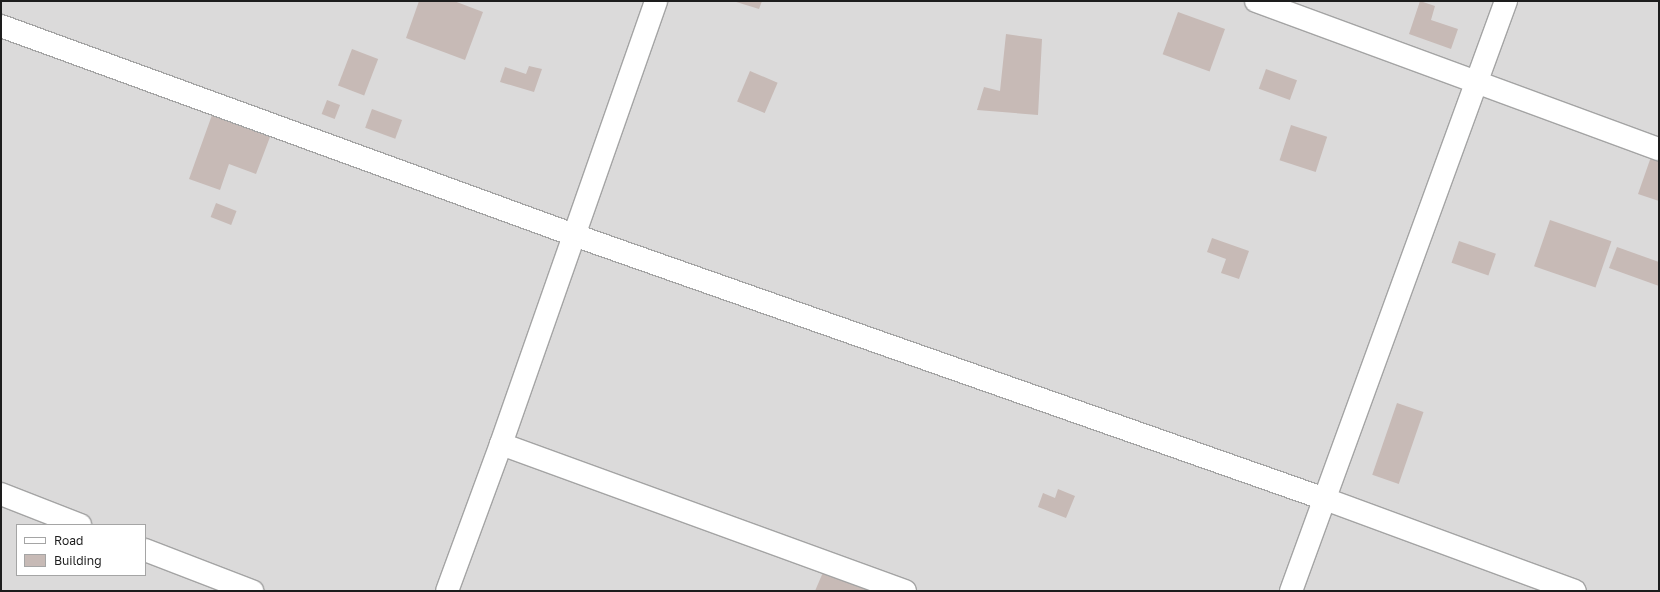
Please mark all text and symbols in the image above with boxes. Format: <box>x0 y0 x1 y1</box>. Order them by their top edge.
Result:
legend <box>16 524 146 576</box>
text: Road <box>54 533 83 548</box>
text: Building <box>54 553 102 568</box>

